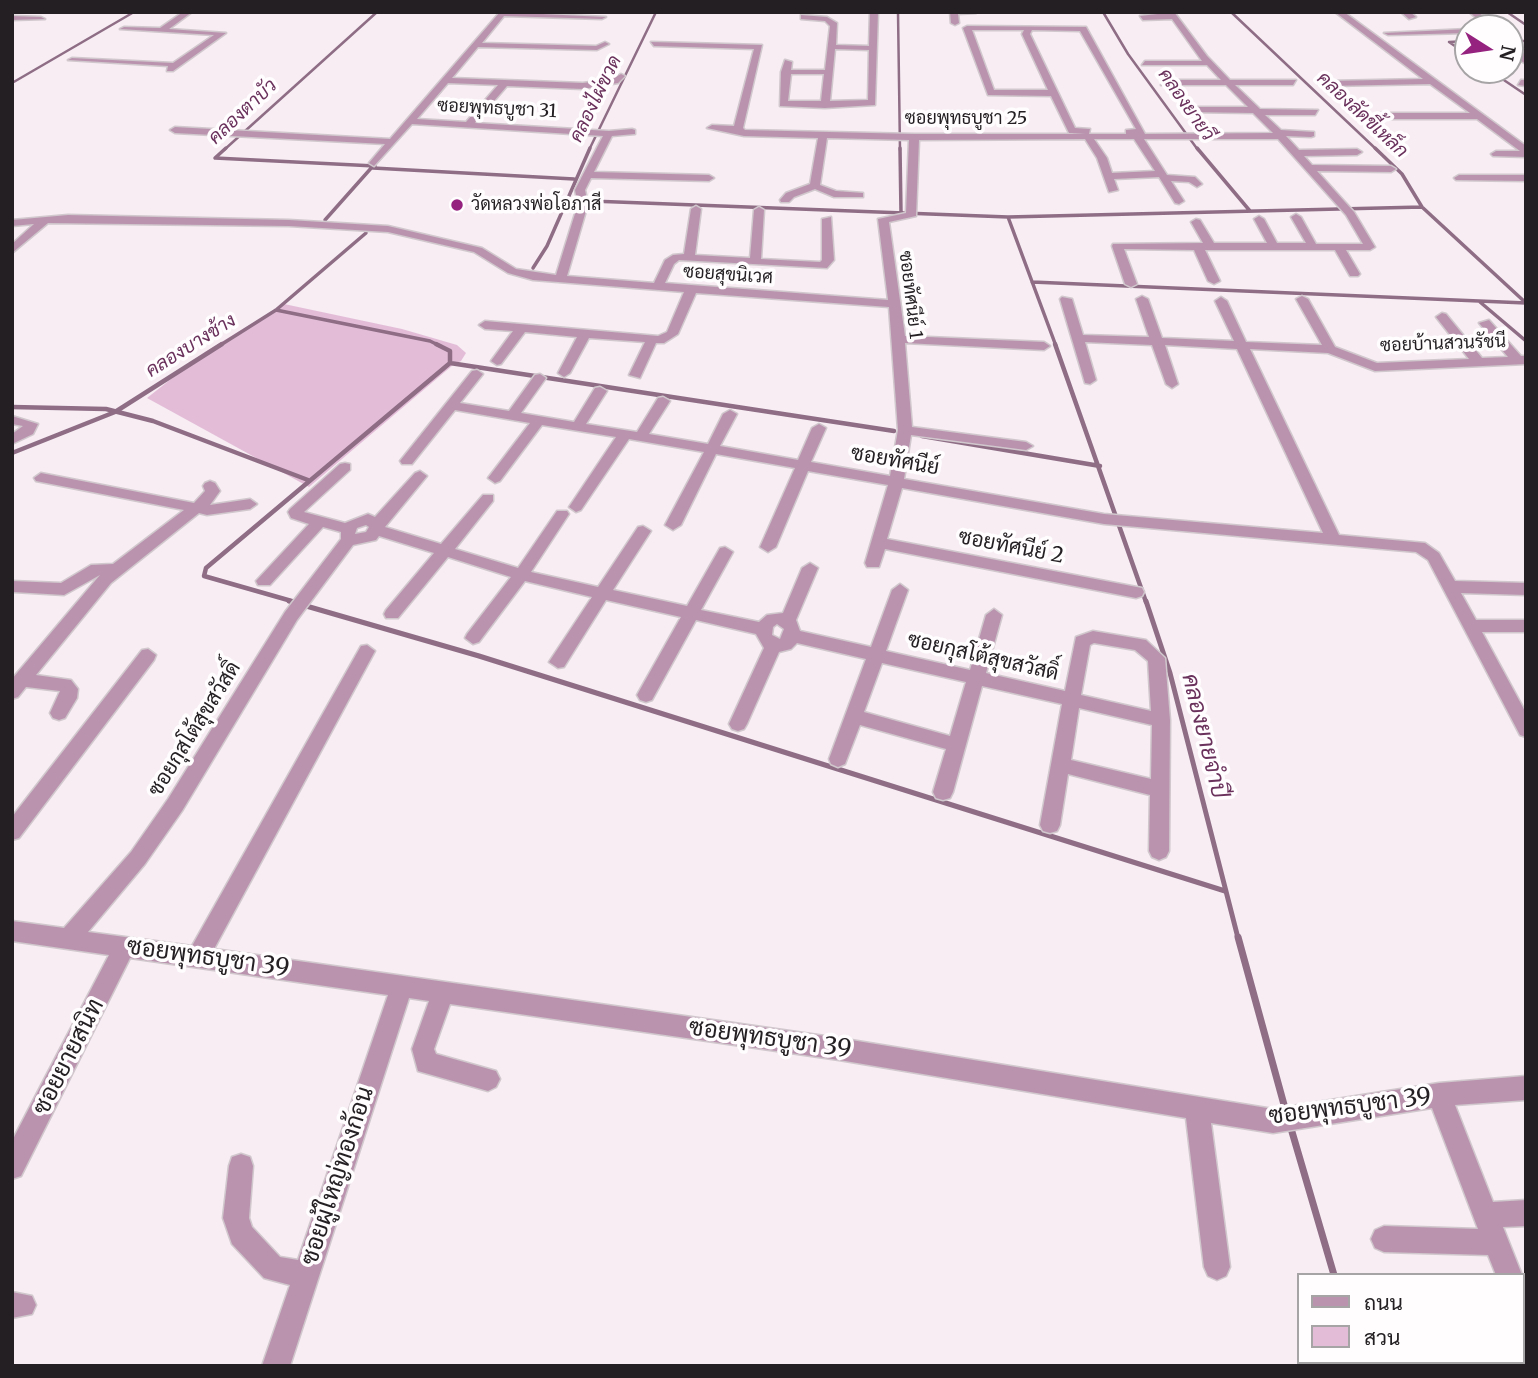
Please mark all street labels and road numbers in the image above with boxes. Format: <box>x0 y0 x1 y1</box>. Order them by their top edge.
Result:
street label: ซอยพุทธบูชา 31 <box>437 95 557 123</box>
street label: ซอยพุทธบูชา 25 <box>905 108 1027 130</box>
street label: ซอยทัศนีย์ 1 <box>894 250 926 340</box>
street label: ซอยสุขนิเวศ <box>682 261 774 289</box>
street label: ซอยบ้านสวนรัชนี <box>1380 331 1506 357</box>
street label: ซอยทัศนีย์ <box>849 441 941 481</box>
street label: ซอยทัศนีย์ 2 <box>956 524 1066 570</box>
street label: ซอยกุสโต้สุขสวัสดิ์ <box>905 627 1061 687</box>
street label: ซอยกุสโต้สุขสวัสดิ์ <box>143 657 247 801</box>
street label: ซอยพุทธบูชา 39 <box>125 932 291 984</box>
street label: ซอยยายสนิท <box>27 994 111 1120</box>
street label: ซอยพุทธบูชา 39 <box>687 1013 853 1065</box>
street label: ซอยผู้ใหญ่ทองก้อน <box>296 1083 380 1269</box>
street label: ซอยพุทธบูชา 39 <box>1267 1083 1433 1131</box>

